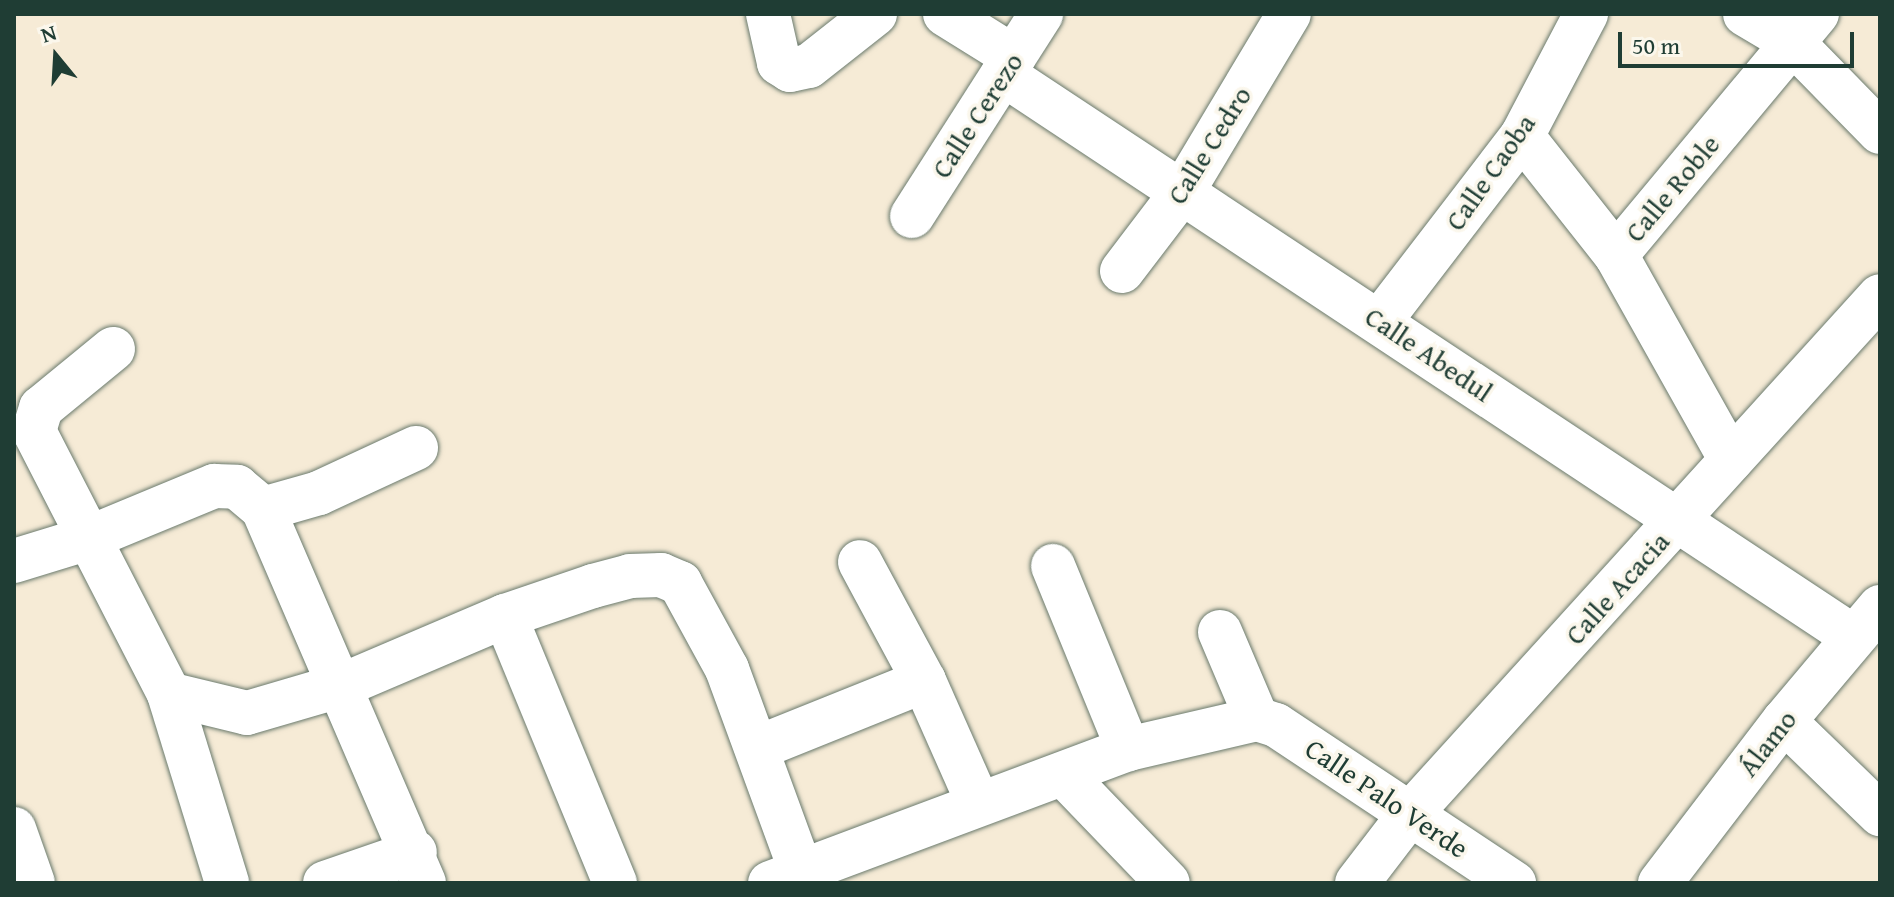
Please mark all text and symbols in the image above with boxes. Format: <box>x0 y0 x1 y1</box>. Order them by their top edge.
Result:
north arrow <box>16 16 96 96</box>
text: N <box>37 16 61 51</box>
scale bar <box>1622 16 1858 66</box>
text: 50 m <box>1632 28 1680 63</box>
street label: Calle Cerezo <box>924 46 1030 184</box>
street label: Calle Cedro <box>1160 80 1258 210</box>
street label: Calle Caoba <box>1438 108 1542 236</box>
street label: Calle Roble <box>1618 128 1726 248</box>
street label: Calle Abedul <box>1359 299 1499 409</box>
street label: Calle Acacia <box>1558 525 1676 651</box>
street label: Álamo <box>1731 703 1803 783</box>
street label: Calle Palo Verde <box>1299 731 1475 865</box>

